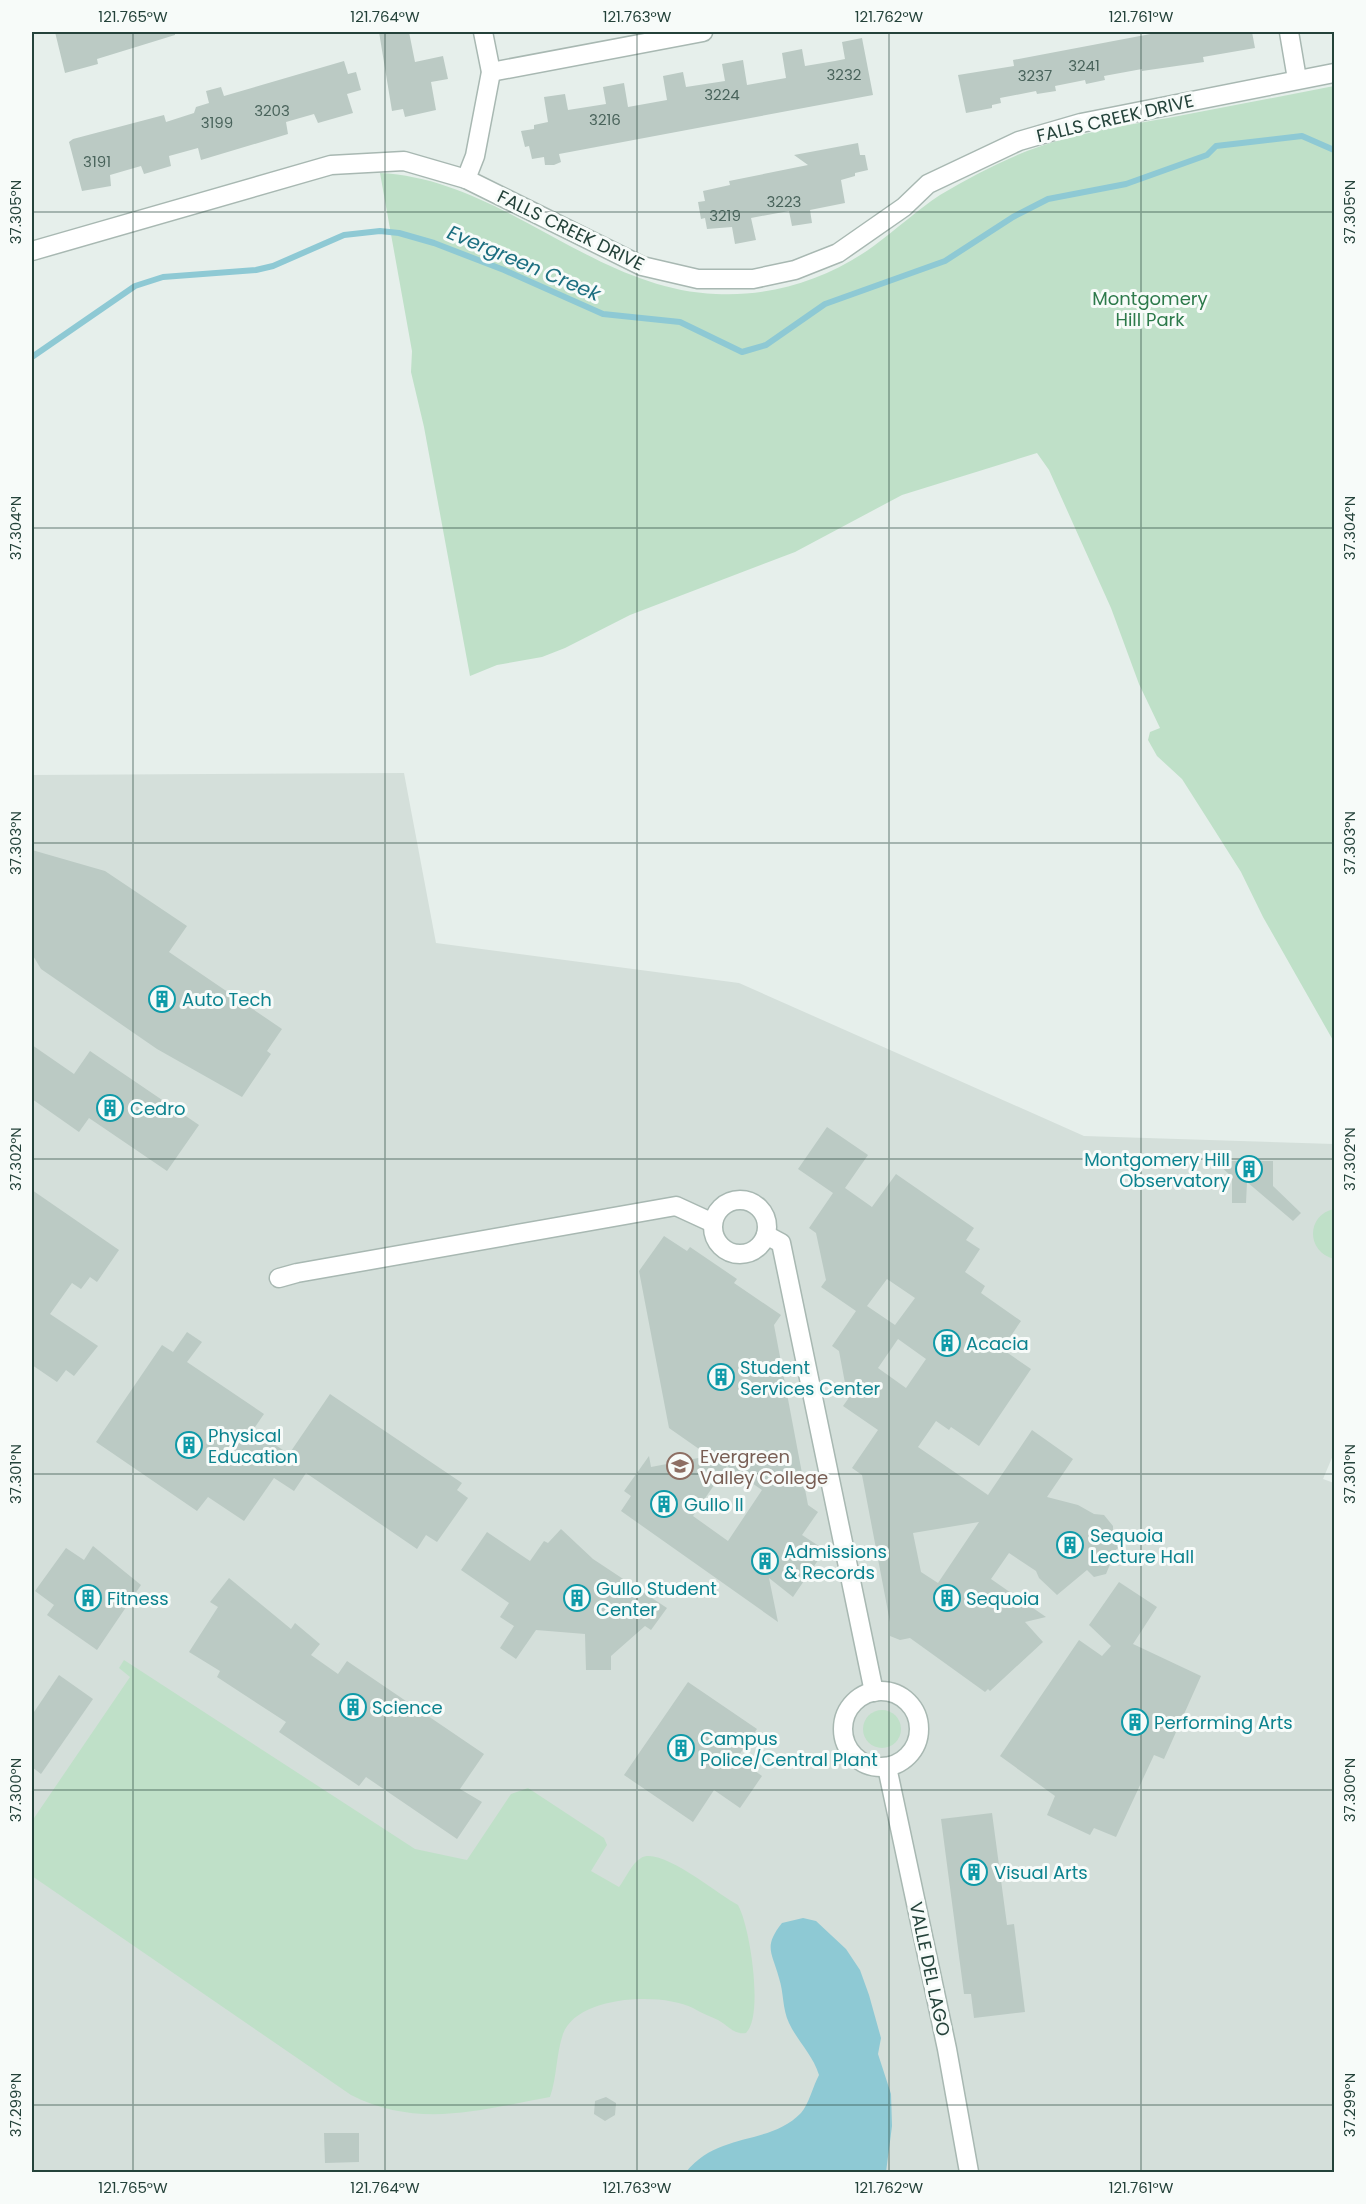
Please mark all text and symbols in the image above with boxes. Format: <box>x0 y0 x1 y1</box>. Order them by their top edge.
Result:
text: 121.765°W <box>98 6 168 27</box>
text: 121.764°W <box>350 6 420 27</box>
text: 121.763°W <box>603 6 672 27</box>
text: 121.762°W <box>855 6 924 27</box>
text: 121.761°W <box>1109 6 1174 27</box>
house number: 3241 <box>1068 55 1100 76</box>
house number: 3232 <box>827 64 861 85</box>
house number: 3237 <box>1018 65 1052 86</box>
house number: 3224 <box>704 84 740 105</box>
street label: FALLS CREEK DRIVE <box>1034 88 1196 148</box>
house number: 3203 <box>254 100 290 121</box>
house number: 3216 <box>589 109 621 130</box>
house number: 3199 <box>201 112 233 133</box>
house number: 3191 <box>83 151 111 172</box>
text: 37.305°N <box>5 180 26 244</box>
text: 37.305°N <box>1339 180 1360 244</box>
street label: FALLS CREEK DRIVE <box>493 184 649 276</box>
house number: 3223 <box>767 191 801 212</box>
house number: 3219 <box>709 205 741 226</box>
water label: Evergreen Creek <box>443 218 606 309</box>
park label: Montgomery Hill Park <box>1092 286 1208 332</box>
text: 37.304°N <box>5 496 26 560</box>
text: 37.304°N <box>1339 496 1360 560</box>
text: 37.303°N <box>5 811 26 875</box>
text: 37.303°N <box>1339 811 1360 875</box>
building icon: Auto Tech <box>147 984 177 1014</box>
place label: Auto Tech <box>182 987 272 1012</box>
building icon: Cedro <box>95 1093 125 1123</box>
place label: Cedro <box>130 1096 185 1121</box>
text: 37.302°N <box>5 1127 26 1191</box>
text: 37.302°N <box>1339 1127 1360 1191</box>
place label: Montgomery Hill Observatory <box>1084 1147 1230 1193</box>
building icon: Montgomery Hill Observatory <box>1234 1154 1264 1184</box>
building icon: Acacia <box>932 1328 962 1358</box>
place label: Acacia <box>966 1331 1029 1356</box>
place label: Student Services Center <box>740 1355 881 1401</box>
building icon: Student Services Center <box>706 1362 736 1392</box>
place label: Physical Education <box>208 1423 298 1469</box>
building icon: Physical Education <box>174 1430 204 1460</box>
text: 37.301°N <box>5 1444 26 1504</box>
place label: Evergreen Valley College <box>700 1444 828 1490</box>
text: 37.301°N <box>1339 1444 1360 1504</box>
school or university icon: Evergreen Valley College <box>665 1451 695 1481</box>
building icon: Gullo II <box>649 1489 679 1519</box>
place label: Gullo II <box>684 1492 744 1517</box>
place label: Sequoia Lecture Hall <box>1090 1523 1194 1569</box>
building icon: Sequoia Lecture Hall <box>1055 1530 1085 1560</box>
place label: Admissions & Records <box>784 1539 887 1585</box>
building icon: Admissions & Records <box>750 1546 780 1576</box>
place label: Gullo Student Center <box>596 1576 717 1622</box>
building icon: Fitness <box>73 1583 103 1613</box>
building icon: Gullo Student Center <box>562 1583 592 1613</box>
building icon: Sequoia <box>932 1583 962 1613</box>
place label: Fitness <box>107 1586 169 1611</box>
place label: Sequoia <box>966 1586 1040 1611</box>
building icon: Science <box>338 1692 368 1722</box>
place label: Science <box>372 1695 443 1720</box>
building icon: Performing Arts <box>1120 1707 1150 1737</box>
place label: Performing Arts <box>1154 1710 1293 1735</box>
place label: Campus Police/Central Plant <box>700 1726 878 1772</box>
building icon: Campus Police/Central Plant <box>666 1733 696 1763</box>
text: 37.300°N <box>5 1758 26 1822</box>
text: 37.300°N <box>1339 1758 1360 1822</box>
building icon: Visual Arts <box>959 1857 989 1887</box>
place label: Visual Arts <box>994 1860 1088 1885</box>
street label: VALLE DEL LAGO <box>904 1900 956 2038</box>
text: 37.299°N <box>5 2073 26 2137</box>
text: 37.299°N <box>1339 2073 1360 2137</box>
text: 121.765°W <box>98 2177 168 2198</box>
text: 121.764°W <box>350 2177 420 2198</box>
text: 121.763°W <box>603 2177 672 2198</box>
text: 121.762°W <box>855 2177 924 2198</box>
text: 121.761°W <box>1109 2177 1174 2198</box>

